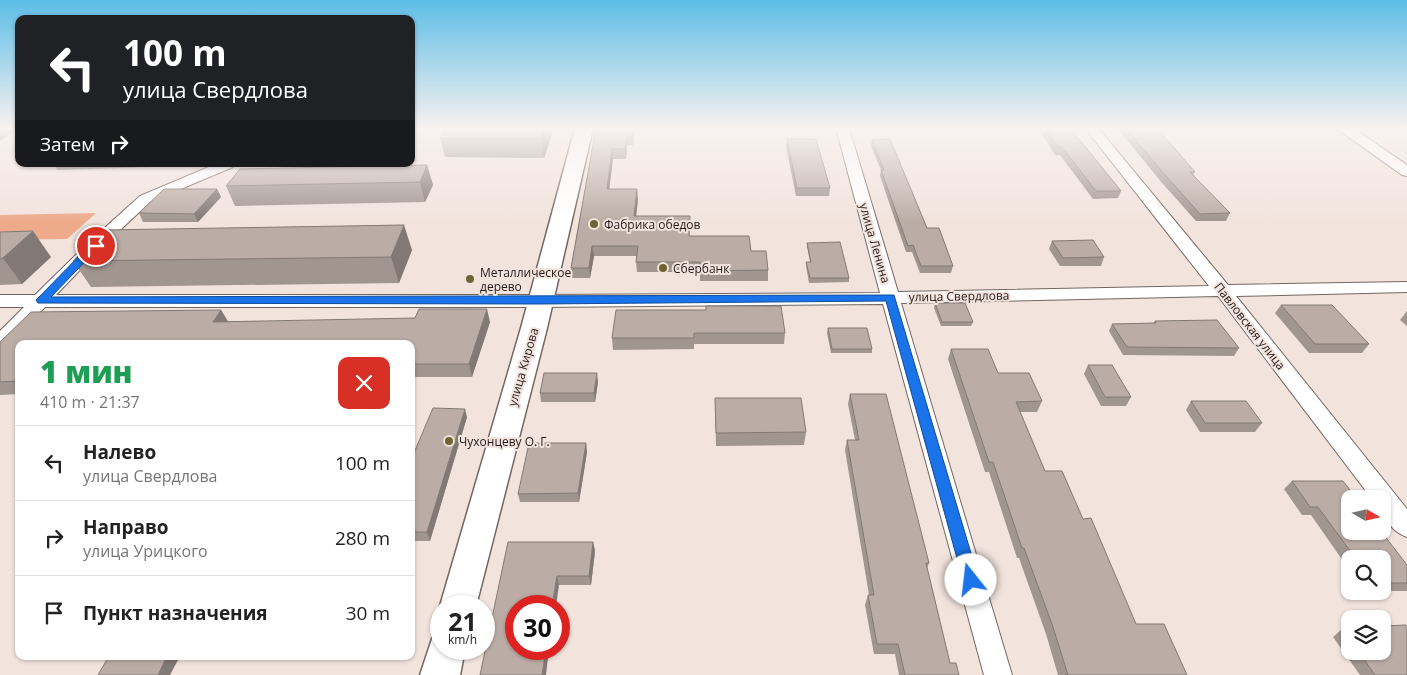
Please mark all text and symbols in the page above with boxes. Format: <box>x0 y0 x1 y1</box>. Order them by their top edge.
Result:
text: 100 m <box>123 29 227 76</box>
icon: left <box>40 35 105 100</box>
text: улица Свердлова <box>123 74 308 104</box>
icon: right <box>105 130 133 158</box>
text: Затем <box>40 131 95 157</box>
street label: улица Ленина <box>855 201 895 285</box>
place label: Фабрика обедов <box>604 216 701 233</box>
marker: Фабрика обедов <box>588 218 600 230</box>
pin <box>75 225 117 267</box>
icon: arrive <box>82 232 110 260</box>
place label: Сбербанк <box>673 260 730 277</box>
marker: Сбербанк <box>657 262 669 274</box>
place label: Металлическое дерево <box>480 264 571 295</box>
marker: Металлическое дерево <box>464 273 476 285</box>
street label: Павловская улица <box>1211 279 1289 373</box>
street label: улица Свердлова <box>908 287 1010 305</box>
street label: улица Кирова <box>504 326 542 408</box>
text: 1 мин <box>40 351 133 392</box>
button: close <box>338 357 390 409</box>
text: 410 m · 21:37 <box>40 391 140 413</box>
place label: Чухонцеву О. Г. <box>459 433 550 450</box>
marker: Чухонцеву О. Г. <box>443 435 455 447</box>
text: Налево <box>83 439 156 465</box>
icon: left <box>40 449 68 477</box>
text: 100 m <box>335 450 390 476</box>
text: улица Свердлова <box>83 465 218 487</box>
north arrow <box>1341 490 1391 540</box>
map controls <box>1341 490 1391 660</box>
text: Направо <box>83 514 169 540</box>
icon: right <box>40 524 68 552</box>
text: 280 m <box>335 525 390 551</box>
text: улица Урицкого <box>83 540 208 562</box>
button: search <box>1341 550 1391 600</box>
position arrow <box>944 553 996 605</box>
speed limit sign: 30 <box>505 595 570 660</box>
icon: arrive <box>40 599 68 627</box>
text: Пункт назначения <box>83 600 268 626</box>
text: 30 m <box>346 600 390 626</box>
text: 21 <box>448 604 477 638</box>
button: layers <box>1341 610 1391 660</box>
text: km/h <box>448 631 477 648</box>

